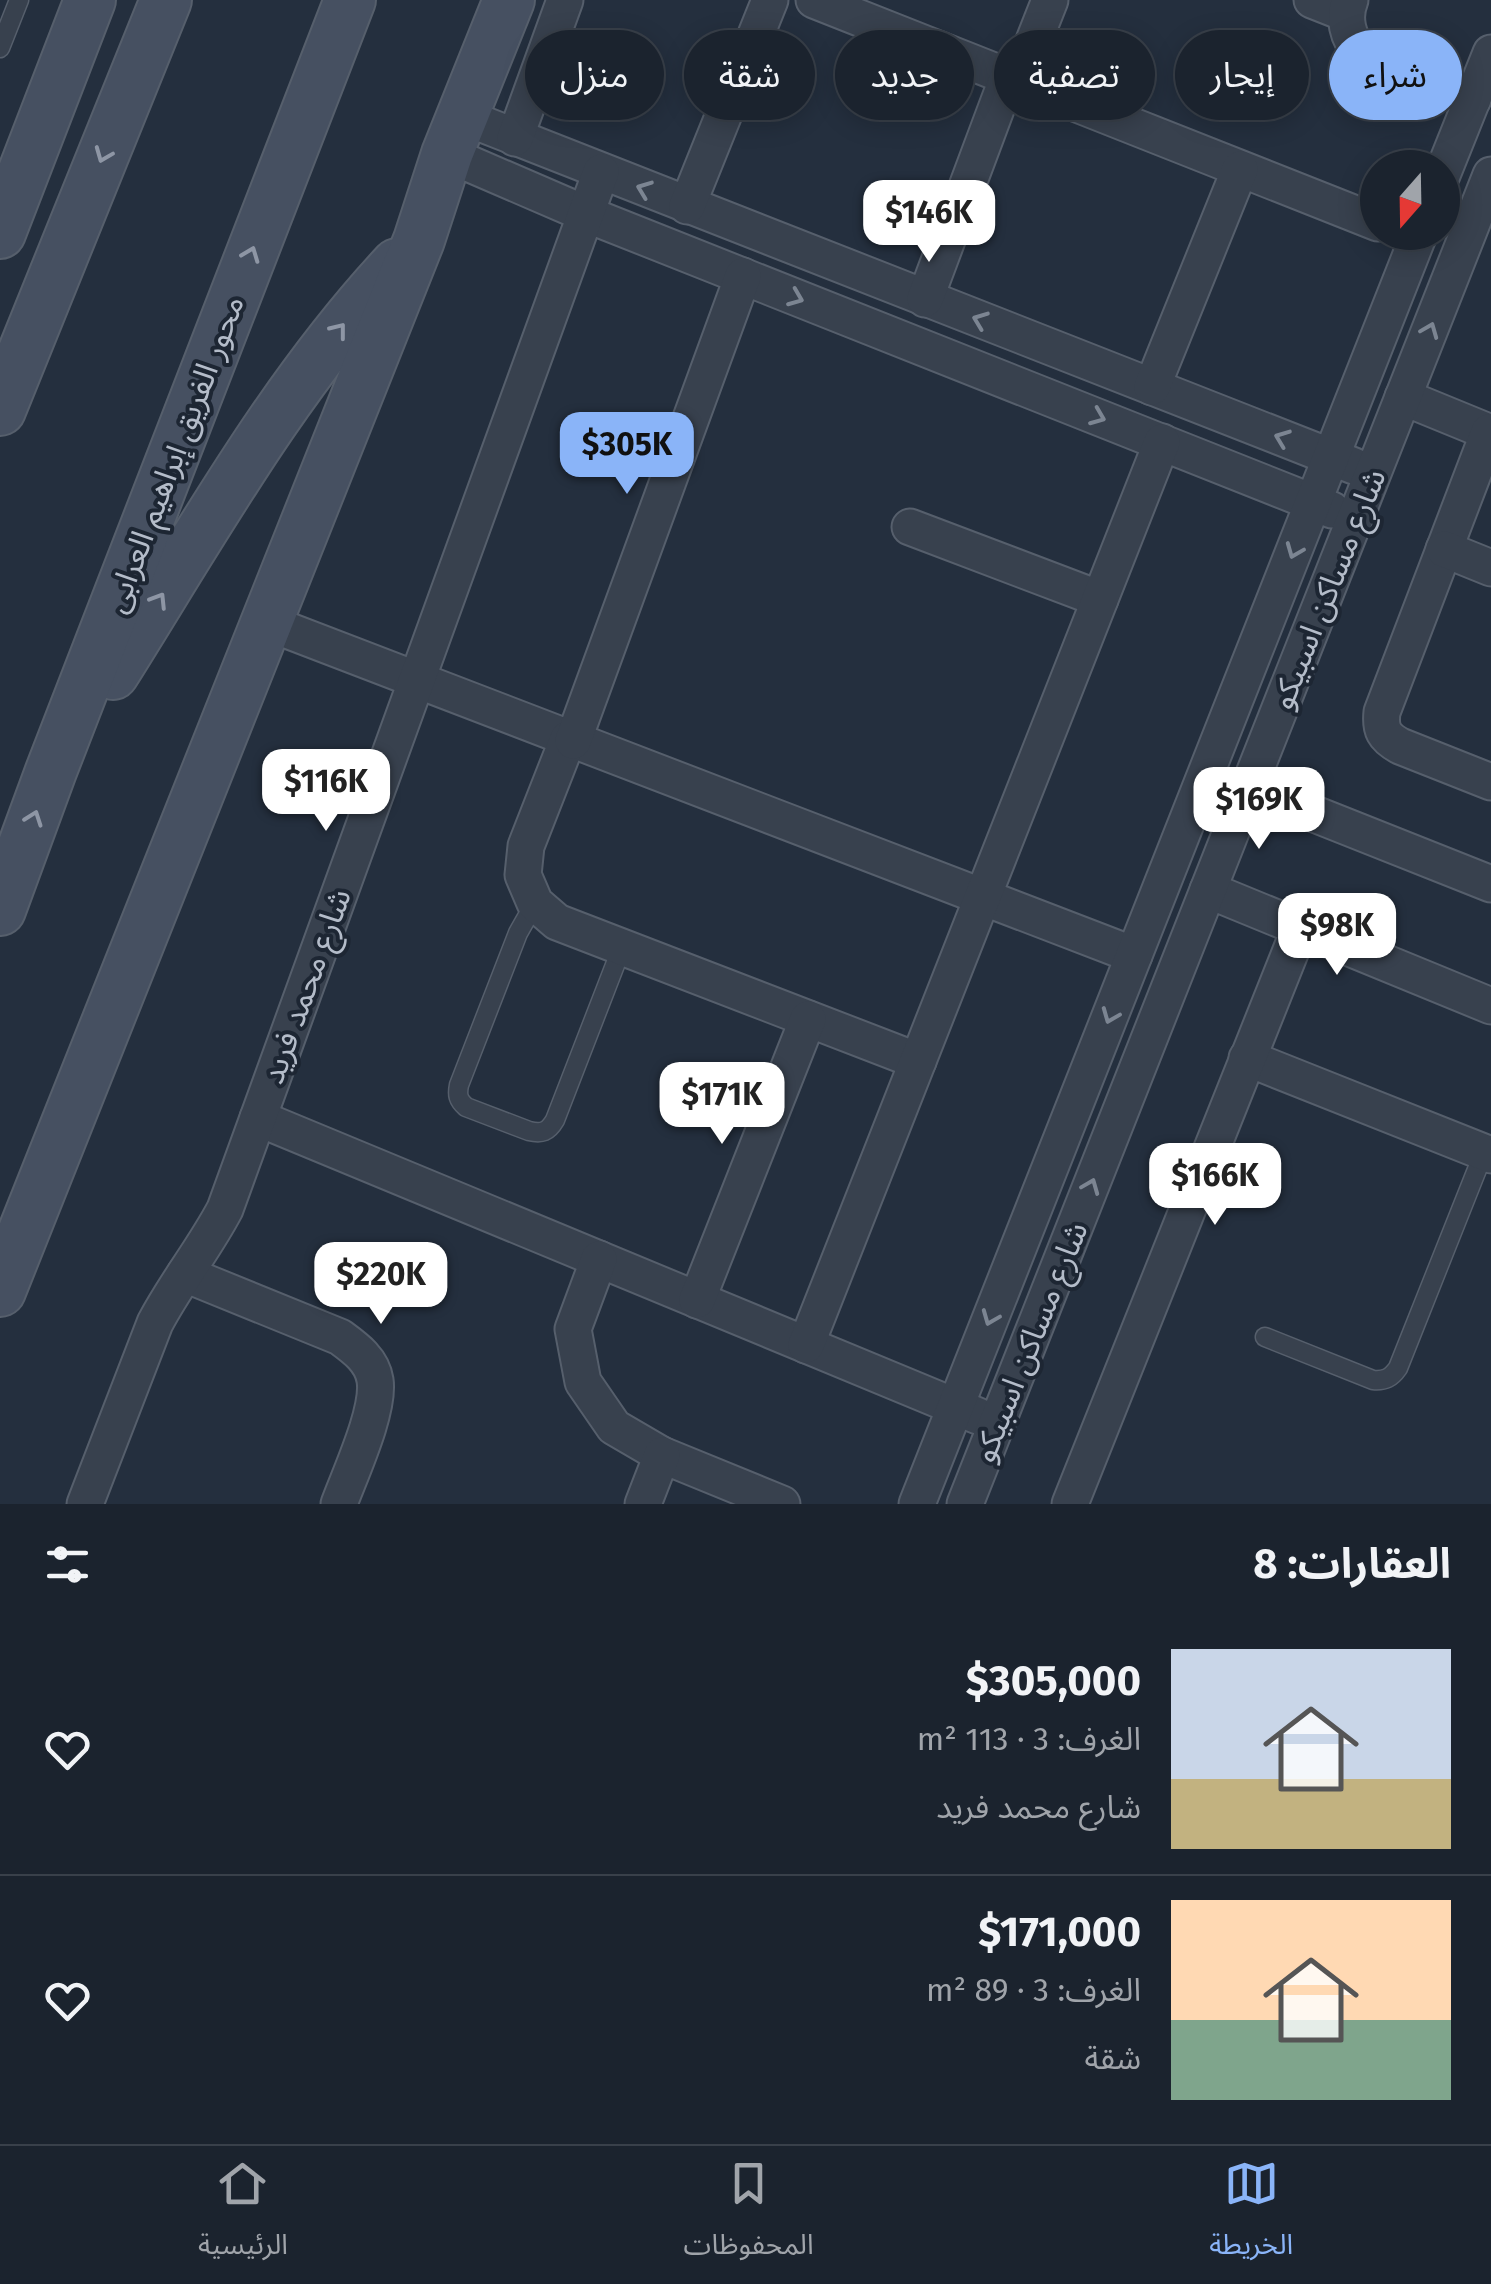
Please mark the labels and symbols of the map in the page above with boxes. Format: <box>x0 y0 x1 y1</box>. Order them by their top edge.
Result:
one-way arrow <box>95 145 115 163</box>
north arrow <box>1360 150 1460 250</box>
pin: $146K <box>859 180 999 265</box>
one-way arrow <box>637 181 654 201</box>
one-way arrow <box>240 246 260 264</box>
one-way arrow <box>787 286 804 306</box>
street label: محور الفريق إبراهيم العرابى <box>96 290 257 620</box>
one-way arrow <box>972 311 989 331</box>
one-way arrow <box>1418 322 1438 340</box>
one-way arrow <box>327 323 345 341</box>
one-way arrow <box>1089 406 1106 426</box>
pin: $305K <box>557 412 697 497</box>
one-way arrow <box>1275 430 1292 450</box>
street label: شارع مساكن اسبيكو <box>1262 463 1398 717</box>
one-way arrow <box>1285 541 1305 559</box>
one-way arrow <box>147 593 166 611</box>
pin: $116K <box>256 749 396 834</box>
pin: $169K <box>1189 767 1329 852</box>
one-way arrow <box>22 811 43 828</box>
street label: شارع محمد فريد <box>253 883 364 1090</box>
pin: $98K <box>1278 893 1396 978</box>
one-way arrow <box>1102 1006 1122 1024</box>
pin: $171K <box>652 1062 792 1147</box>
pin: $166K <box>1145 1143 1285 1228</box>
one-way arrow <box>1080 1178 1100 1195</box>
street label: شارع مساكن اسبيكو <box>964 1216 1100 1470</box>
pin: $220K <box>311 1242 451 1327</box>
one-way arrow <box>982 1308 1002 1326</box>

